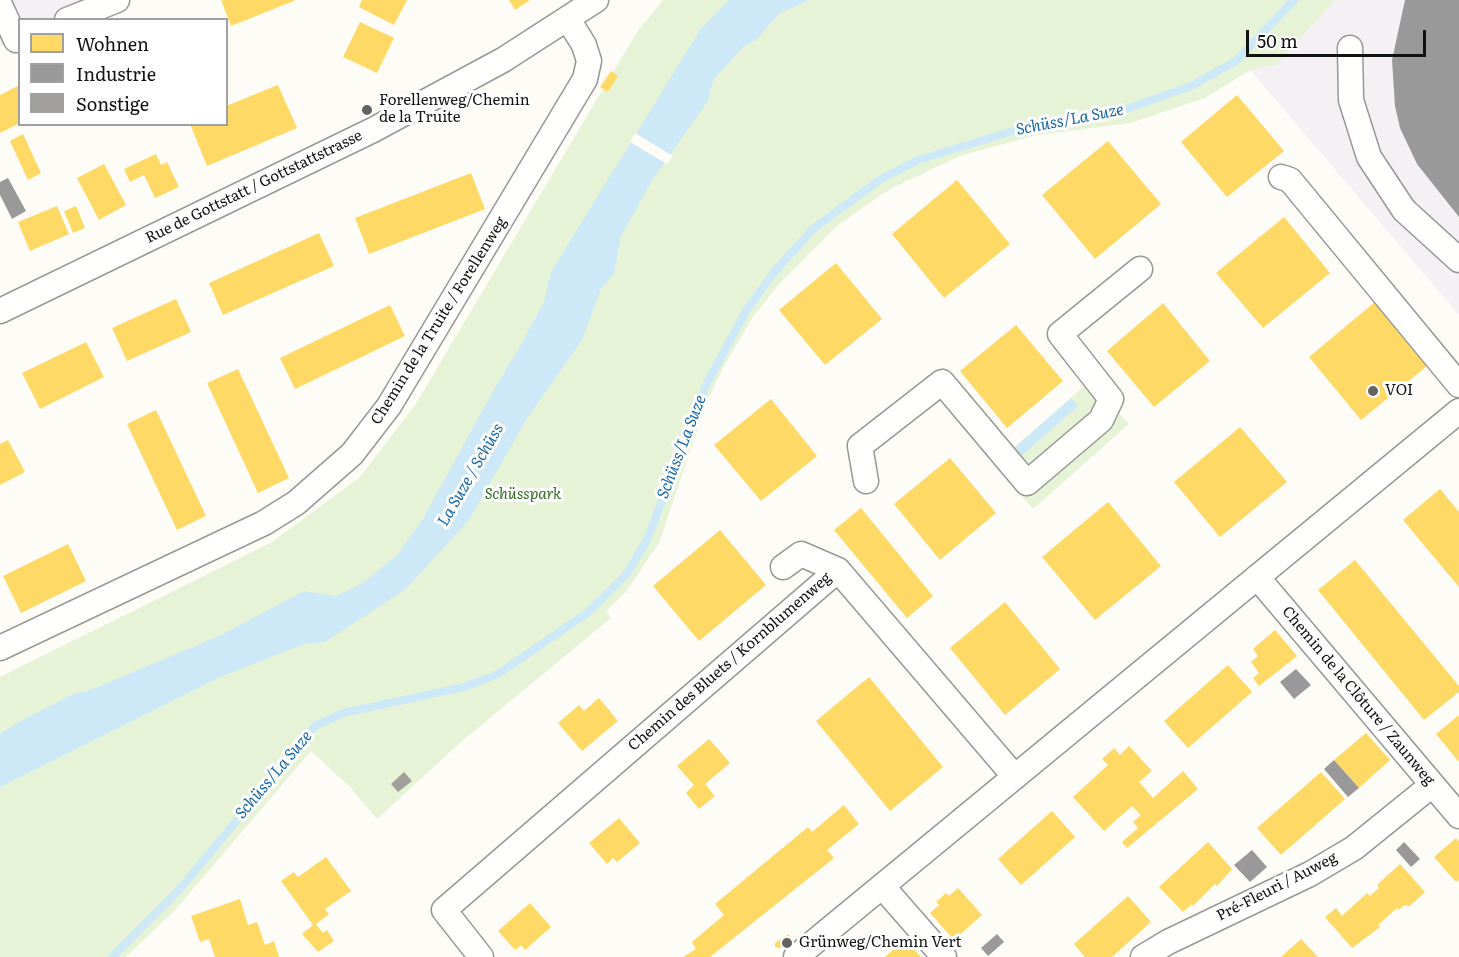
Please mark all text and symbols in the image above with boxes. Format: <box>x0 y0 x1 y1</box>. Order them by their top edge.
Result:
legend <box>18 18 228 126</box>
scale bar <box>1249 18 1429 56</box>
text: 50 m <box>1257 27 1298 54</box>
text: Wohnen <box>76 30 149 57</box>
text: Industrie <box>76 60 156 87</box>
text: Sonstige <box>76 90 149 117</box>
place label: Forellenweg/Chemin de la Truite <box>379 92 530 127</box>
water label: Schüss/La Suze <box>1015 100 1125 140</box>
marker: Forellenweg/Chemin de la Truite <box>360 103 374 117</box>
street label: Rue de Gottstatt / Gottstattstrasse <box>143 127 365 247</box>
street label: Chemin de la Truite / Forellenweg <box>367 214 511 428</box>
place label: VOI <box>1385 382 1413 400</box>
marker: VOI <box>1366 384 1380 398</box>
water label: Schüss/La Suze <box>653 393 711 501</box>
water label: La Suze / Schüss <box>434 420 508 530</box>
park label: Schüsspark <box>485 486 561 504</box>
street label: Chemin des Bluets / Kornblumenweg <box>625 569 835 755</box>
street label: Chemin de la Clôture / Zaunweg <box>1278 603 1438 789</box>
water label: Schüss/La Suze <box>232 727 316 823</box>
street label: Pré-Fleuri / Auweg <box>1214 849 1340 925</box>
place label: Grünweg/Chemin Vert <box>799 934 962 952</box>
marker: Grünweg/Chemin Vert <box>780 936 794 950</box>

